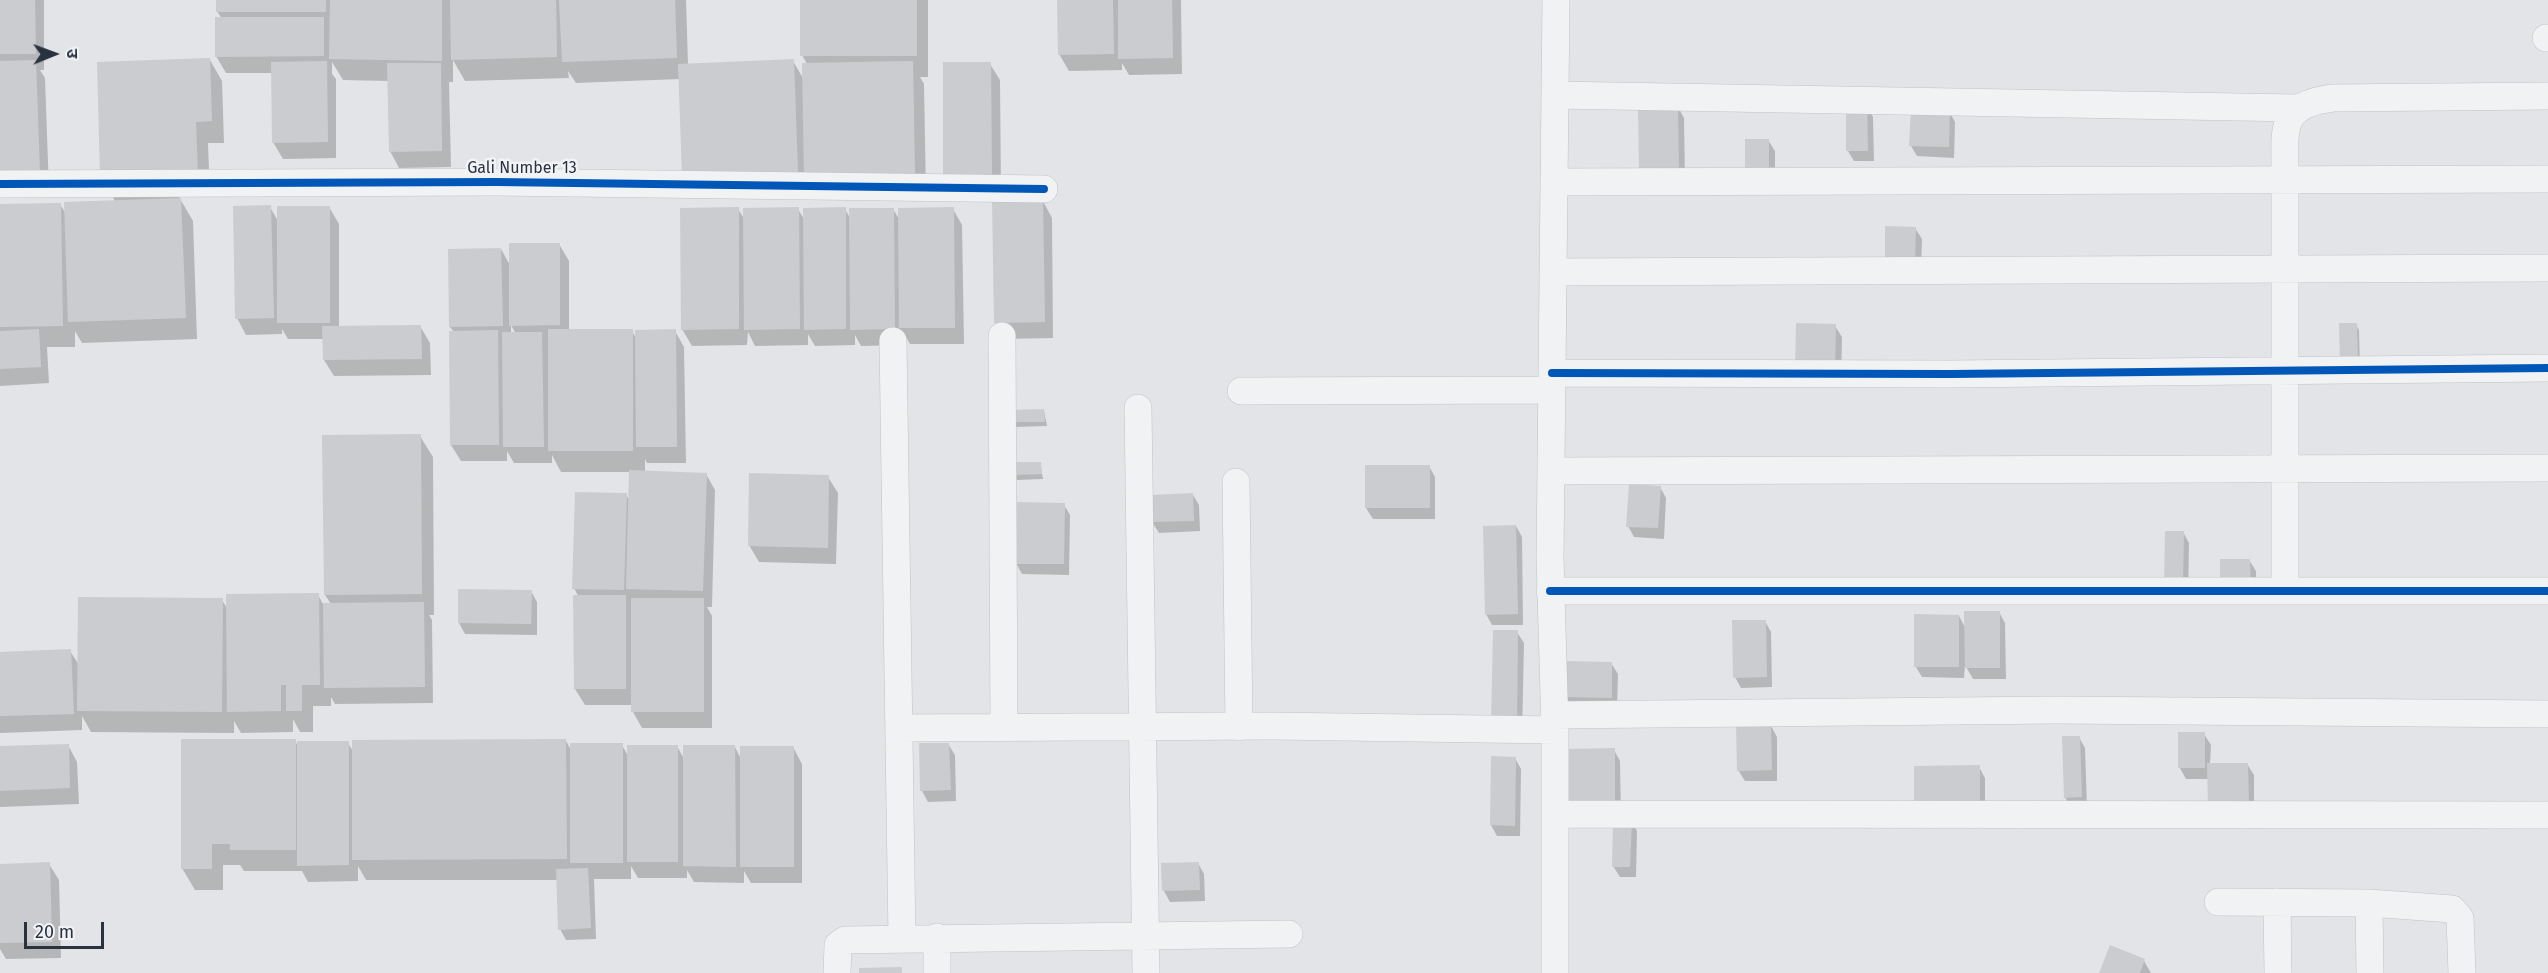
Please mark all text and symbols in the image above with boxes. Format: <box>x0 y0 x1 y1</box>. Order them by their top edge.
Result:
north arrow <box>24 24 84 84</box>
text: उ <box>63 49 82 59</box>
street label: Gali Number 13 <box>467 159 577 179</box>
scale bar <box>27 910 106 948</box>
text: 20 m <box>35 921 74 943</box>

